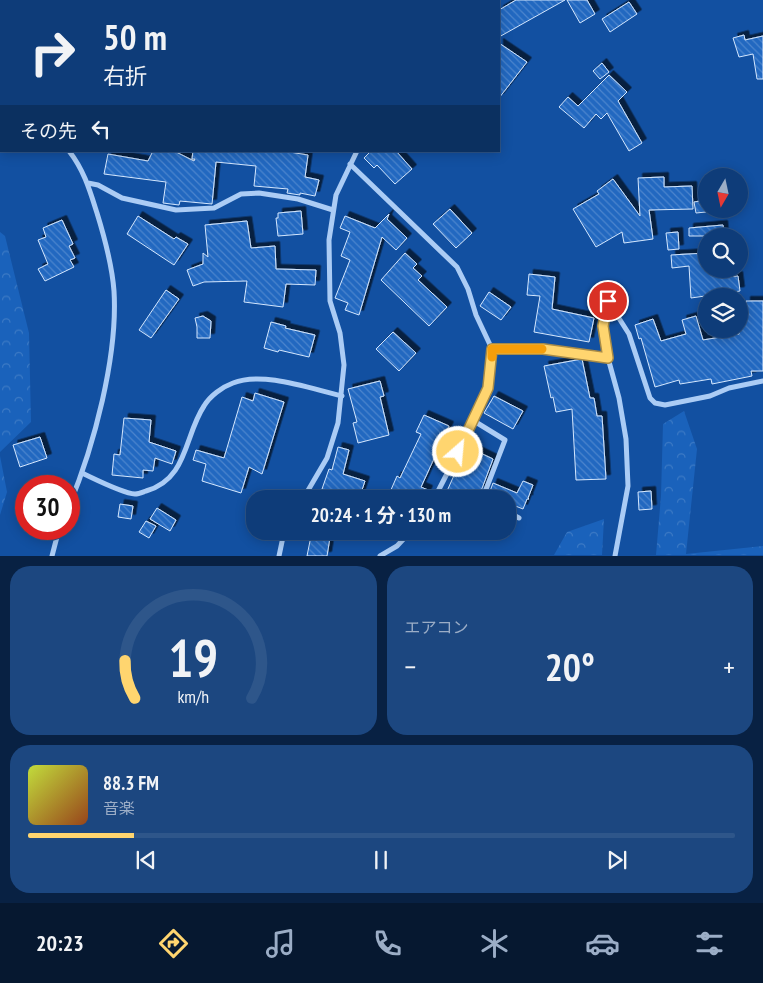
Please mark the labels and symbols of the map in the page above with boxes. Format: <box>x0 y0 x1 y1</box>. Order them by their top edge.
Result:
north arrow <box>698 168 748 218</box>
pin <box>587 280 629 322</box>
position arrow <box>431 425 483 477</box>
speed limit sign: 30 <box>15 475 80 540</box>

